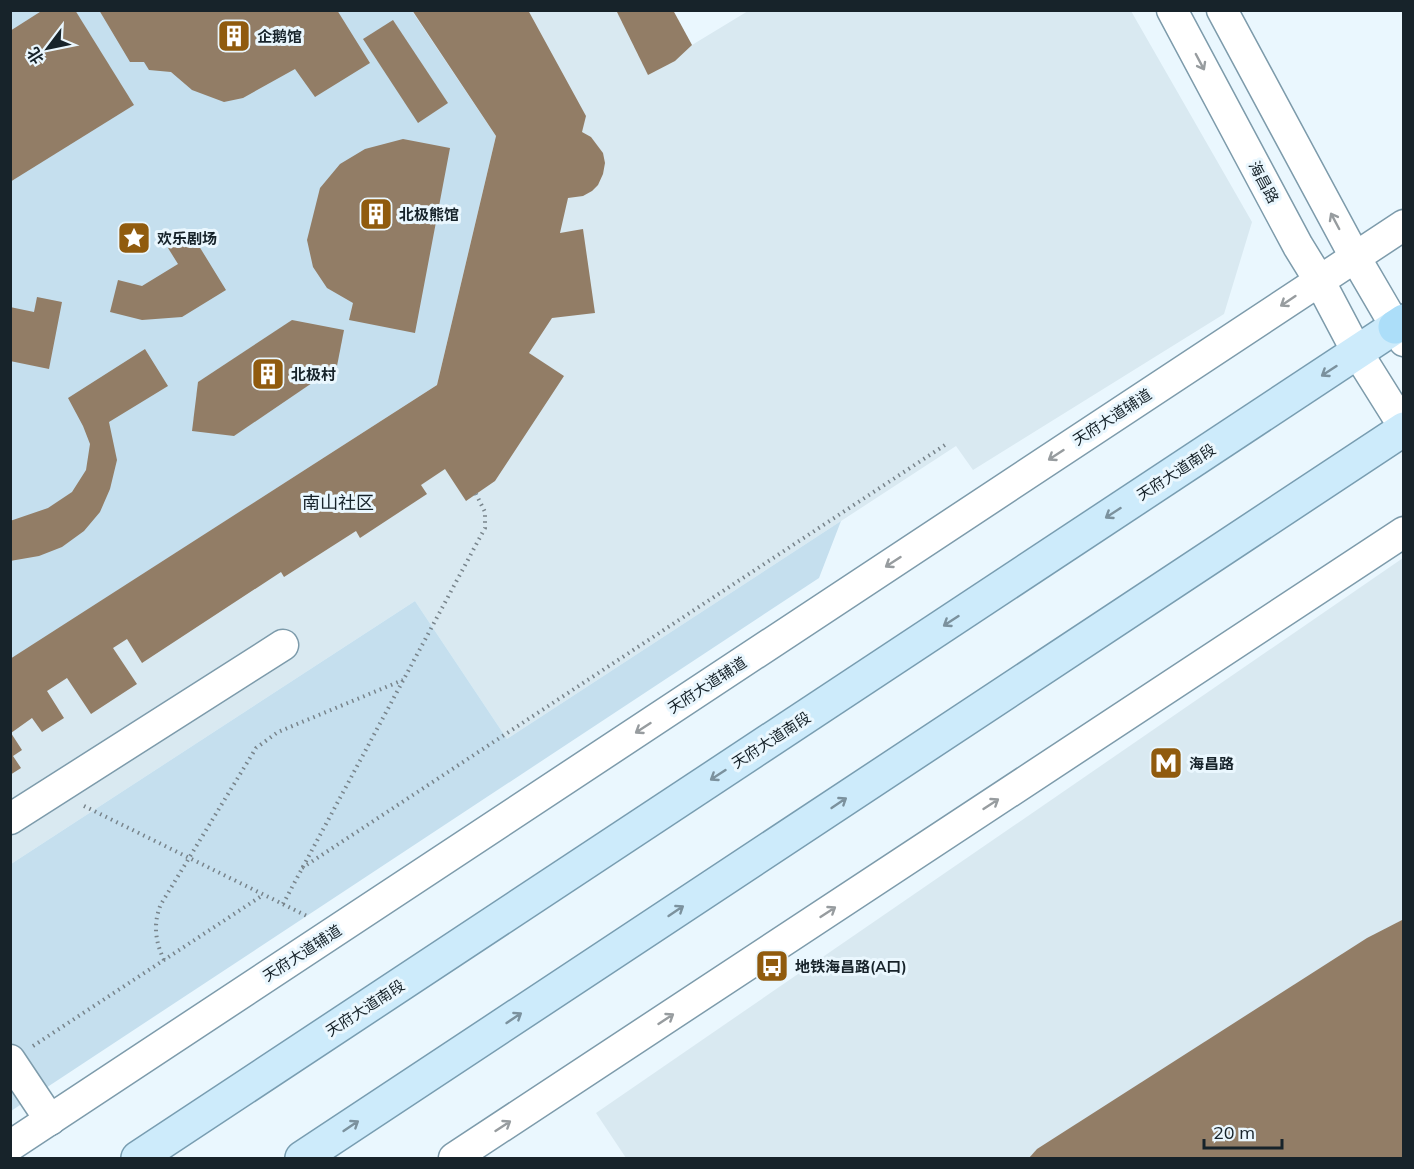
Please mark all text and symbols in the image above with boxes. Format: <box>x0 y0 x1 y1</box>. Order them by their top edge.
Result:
north arrow <box>18 18 78 78</box>
building icon: 企鹅馆 <box>216 18 252 54</box>
place label: 企鹅馆 <box>257 27 302 46</box>
text: 北 <box>23 44 48 68</box>
one-way arrow <box>1194 53 1206 70</box>
street label: 海昌路 <box>1245 158 1283 206</box>
building icon: 北极熊馆 <box>358 196 394 232</box>
place label: 北极熊馆 <box>399 205 459 224</box>
one-way arrow <box>1329 213 1341 230</box>
place icon: 欢乐剧场 <box>116 220 152 256</box>
place label: 欢乐剧场 <box>157 229 217 248</box>
one-way arrow <box>1281 295 1297 307</box>
building icon: 北极村 <box>250 356 286 392</box>
place label: 北极村 <box>291 365 336 384</box>
one-way arrow <box>1321 365 1337 377</box>
street label: 天府大道辅道 <box>1069 385 1155 449</box>
street label: 天府大道南段 <box>1133 440 1219 504</box>
one-way arrow <box>1048 449 1064 461</box>
district label: 南山社区 <box>302 491 374 514</box>
one-way arrow <box>1105 507 1122 520</box>
one-way arrow <box>885 556 902 568</box>
one-way arrow <box>943 615 959 627</box>
street label: 天府大道辅道 <box>664 653 750 717</box>
street label: 天府大道南段 <box>728 708 814 772</box>
one-way arrow <box>635 722 651 734</box>
metro station icon: 海昌路 <box>1148 745 1184 781</box>
place label: 海昌路 <box>1189 754 1234 773</box>
one-way arrow <box>710 769 727 781</box>
one-way arrow <box>830 797 846 809</box>
one-way arrow <box>982 798 999 810</box>
one-way arrow <box>667 905 684 917</box>
one-way arrow <box>820 905 837 918</box>
street label: 天府大道辅道 <box>259 921 345 985</box>
bus stop icon: 地铁海昌路(A口) <box>754 948 790 984</box>
place label: 地铁海昌路(A口) <box>795 957 907 976</box>
street label: 天府大道南段 <box>322 976 408 1040</box>
one-way arrow <box>505 1012 522 1025</box>
one-way arrow <box>657 1013 673 1025</box>
scale bar <box>1204 1112 1282 1150</box>
one-way arrow <box>342 1120 359 1132</box>
one-way arrow <box>494 1120 511 1132</box>
text: 20 m <box>1213 1121 1255 1144</box>

